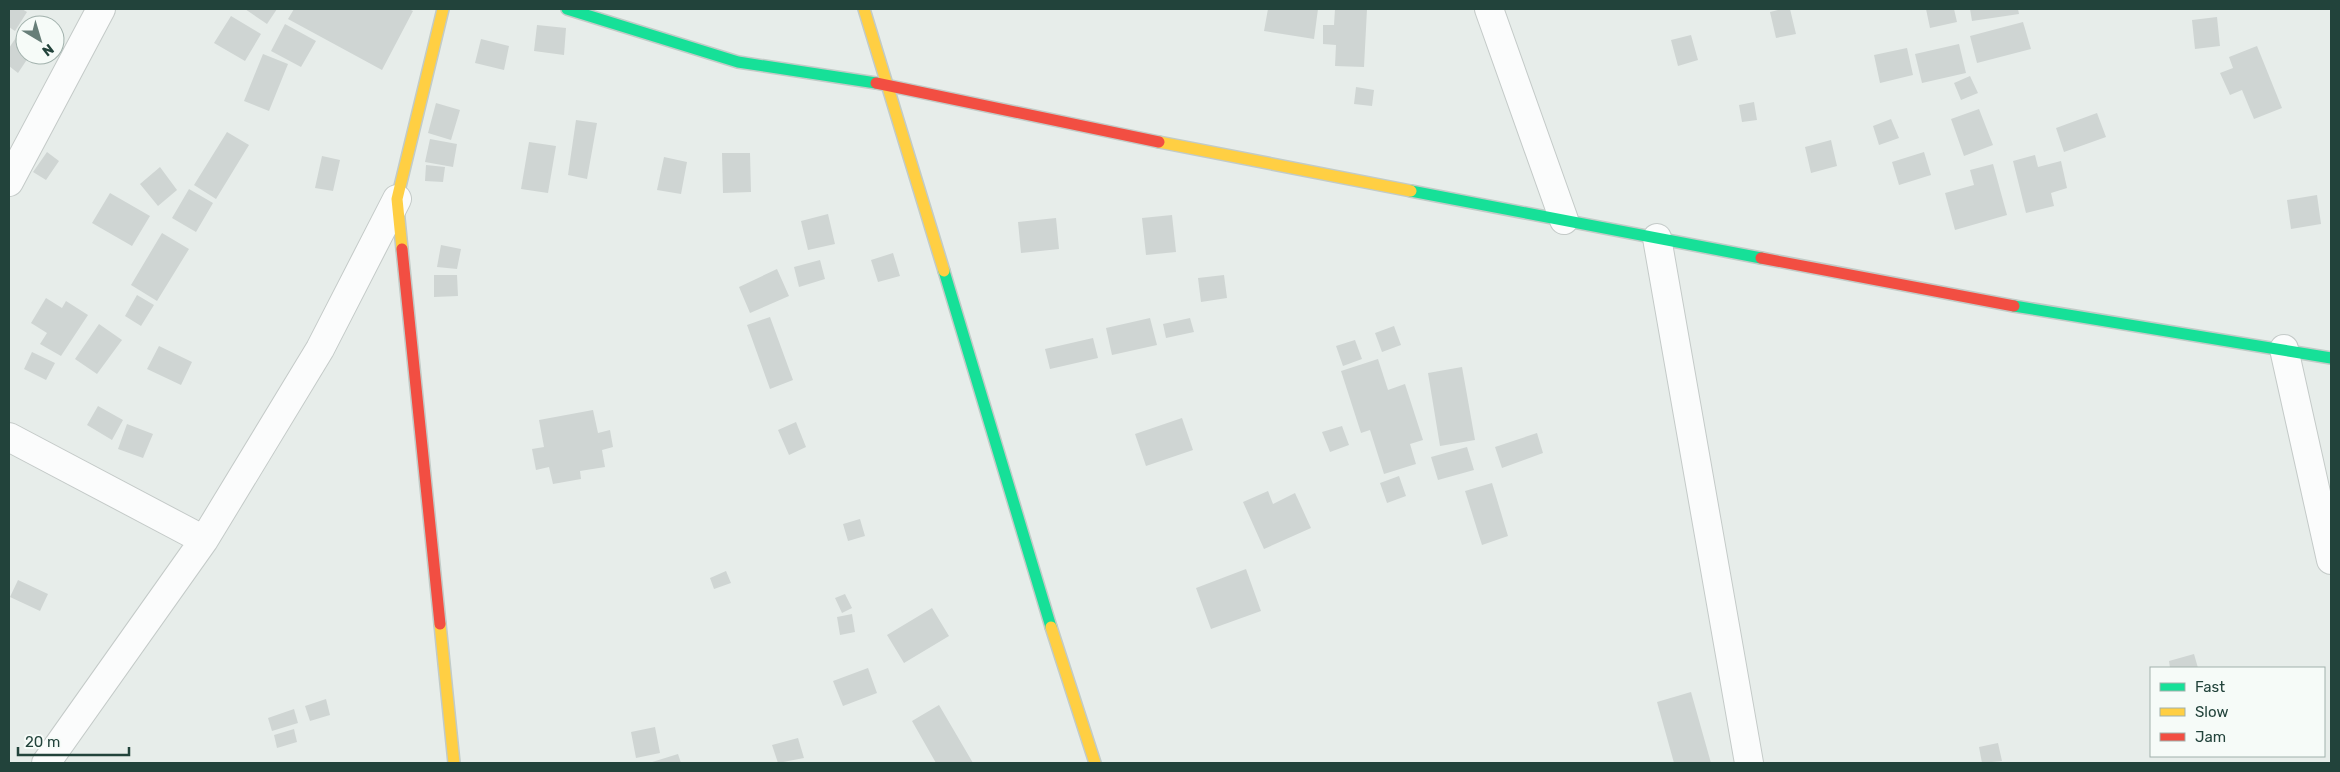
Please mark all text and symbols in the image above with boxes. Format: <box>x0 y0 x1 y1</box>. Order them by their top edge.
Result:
north arrow <box>15 15 65 65</box>
text: N <box>38 40 57 60</box>
legend <box>2150 667 2325 757</box>
text: Fast <box>2195 678 2225 696</box>
text: Slow <box>2195 703 2228 721</box>
scale bar <box>18 724 129 756</box>
text: Jam <box>2195 728 2226 746</box>
text: 20 m <box>25 733 60 751</box>

